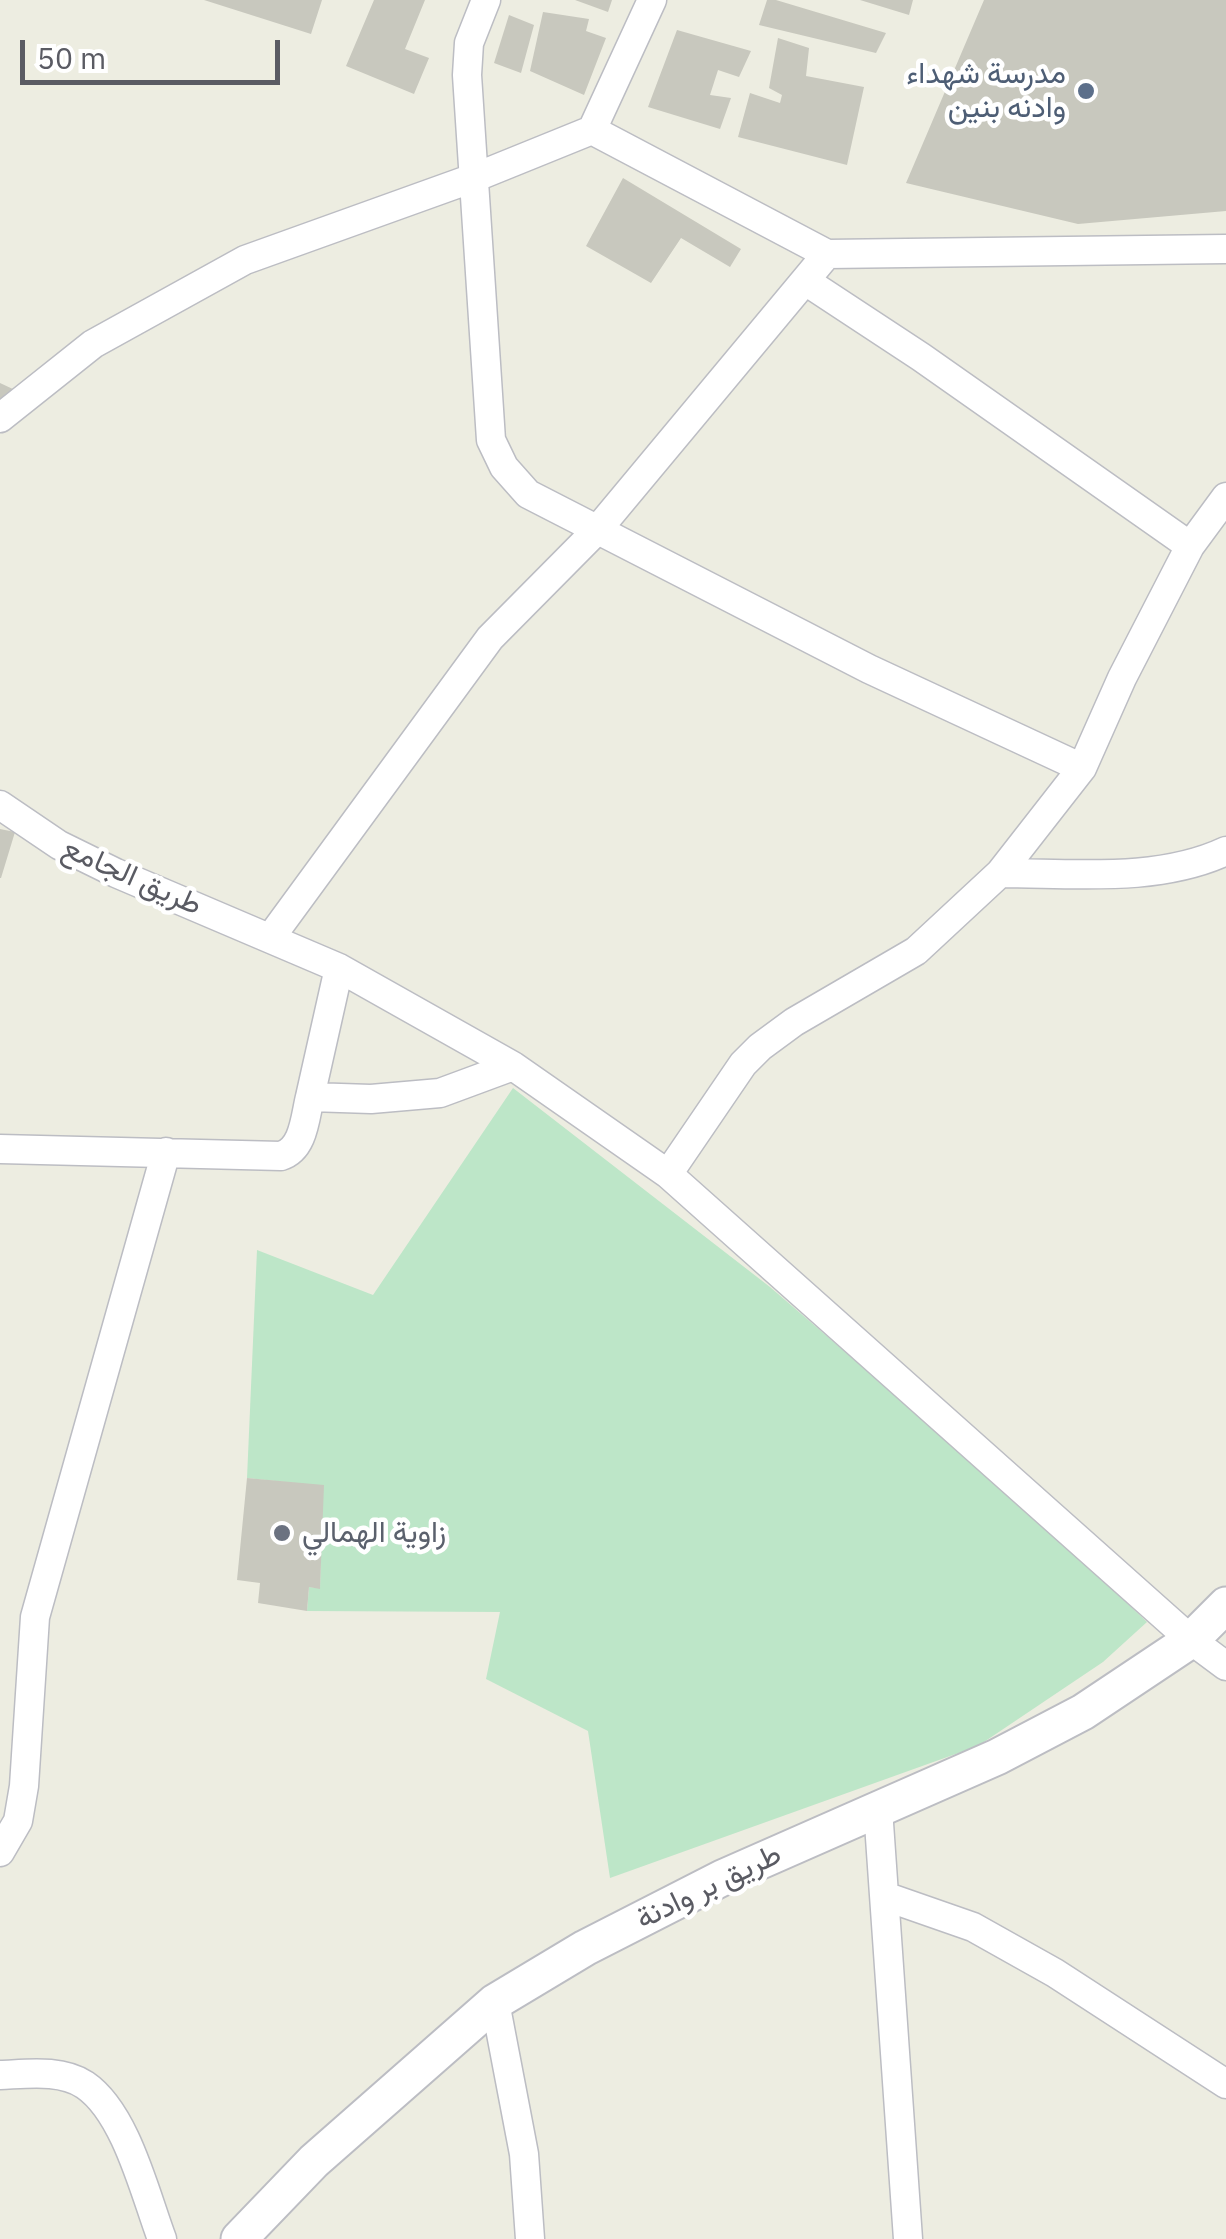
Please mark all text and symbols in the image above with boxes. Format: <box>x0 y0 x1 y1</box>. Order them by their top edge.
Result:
scale bar <box>25 20 285 82</box>
text: 50 m <box>37 38 106 77</box>
place label: مدرسة شهداء وادنه بنين <box>906 56 1066 126</box>
marker: مدرسة شهداء وادنه بنين <box>1075 80 1097 102</box>
street label: طريق الجامع <box>57 830 207 924</box>
place label: زاوية الهمالي <box>302 1515 446 1551</box>
marker: زاوية الهمالي <box>271 1522 293 1544</box>
street label: طريق بر وادنة <box>631 1836 787 1938</box>

